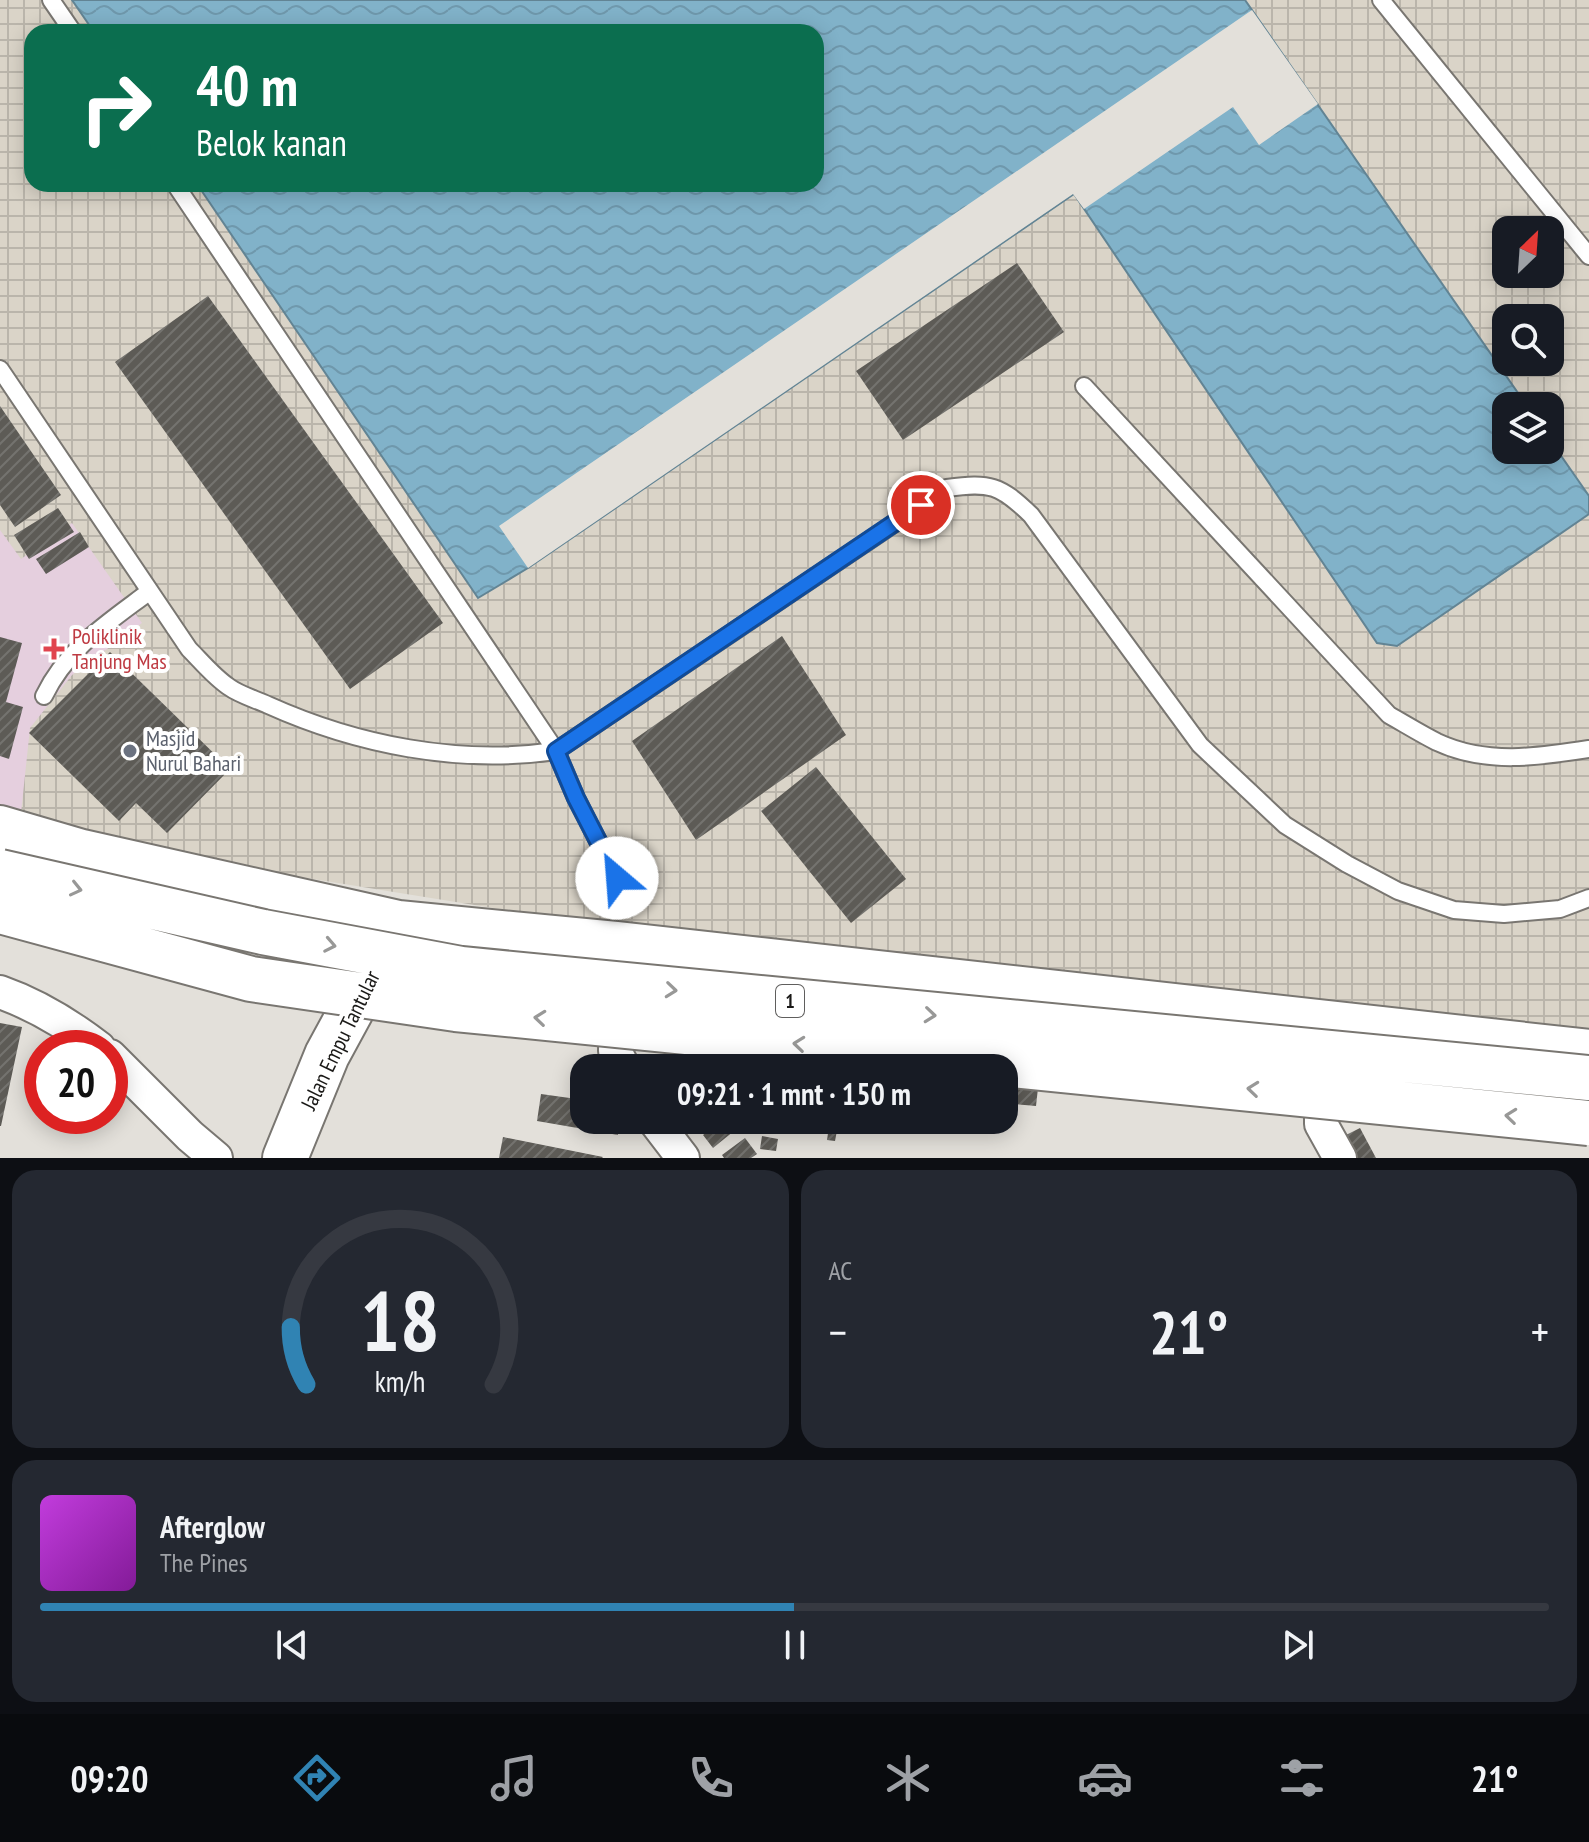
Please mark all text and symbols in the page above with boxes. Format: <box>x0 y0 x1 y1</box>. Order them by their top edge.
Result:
text: 40 m <box>196 49 298 121</box>
icon: right <box>64 56 168 160</box>
text: Belok kanan <box>196 119 347 166</box>
north arrow <box>1492 216 1564 288</box>
map controls <box>1492 216 1564 464</box>
button: search <box>1492 304 1564 376</box>
button: layers <box>1492 392 1564 464</box>
pin <box>887 471 955 539</box>
icon: arrive <box>899 483 943 527</box>
place label: Poliklinik Tanjung Mas <box>72 622 167 675</box>
marker: Poliklinik Tanjung Mas <box>43 638 65 660</box>
place label: Masjid Nurul Bahari <box>146 724 241 777</box>
marker: Masjid Nurul Bahari <box>121 742 139 760</box>
position arrow <box>575 836 659 920</box>
one-way arrow <box>69 880 82 897</box>
one-way arrow <box>323 935 337 952</box>
street label: Jalan Empu Tantular <box>294 966 386 1115</box>
one-way arrow <box>665 981 678 998</box>
road number: 1 <box>776 985 804 1017</box>
one-way arrow <box>923 1006 936 1023</box>
one-way arrow <box>533 1009 546 1026</box>
speed limit sign: 20 <box>24 1030 128 1134</box>
one-way arrow <box>792 1035 805 1052</box>
text: 09:21 · 1 mnt · 150 m <box>677 1074 911 1113</box>
one-way arrow <box>1246 1081 1259 1098</box>
one-way arrow <box>1504 1107 1517 1124</box>
text: AC <box>829 1254 852 1287</box>
text: 18 <box>360 1266 440 1374</box>
text: 21° <box>1149 1293 1228 1371</box>
text: − <box>829 1303 847 1360</box>
text: + <box>1531 1303 1549 1360</box>
text: km/h <box>375 1363 426 1400</box>
text: Afterglow <box>160 1507 265 1546</box>
text: The Pines <box>160 1546 248 1579</box>
icon: previous <box>270 1623 314 1667</box>
icon: pause <box>773 1623 817 1667</box>
icon: next <box>1276 1623 1320 1667</box>
icon: directions <box>289 1750 345 1806</box>
icon: music <box>486 1750 542 1806</box>
icon: phone <box>683 1750 739 1806</box>
icon: climate <box>880 1750 936 1806</box>
icon: car <box>1077 1750 1133 1806</box>
icon: filters <box>1274 1750 1330 1806</box>
text: 09:20 <box>70 1755 148 1802</box>
text: 21° <box>1471 1755 1518 1802</box>

